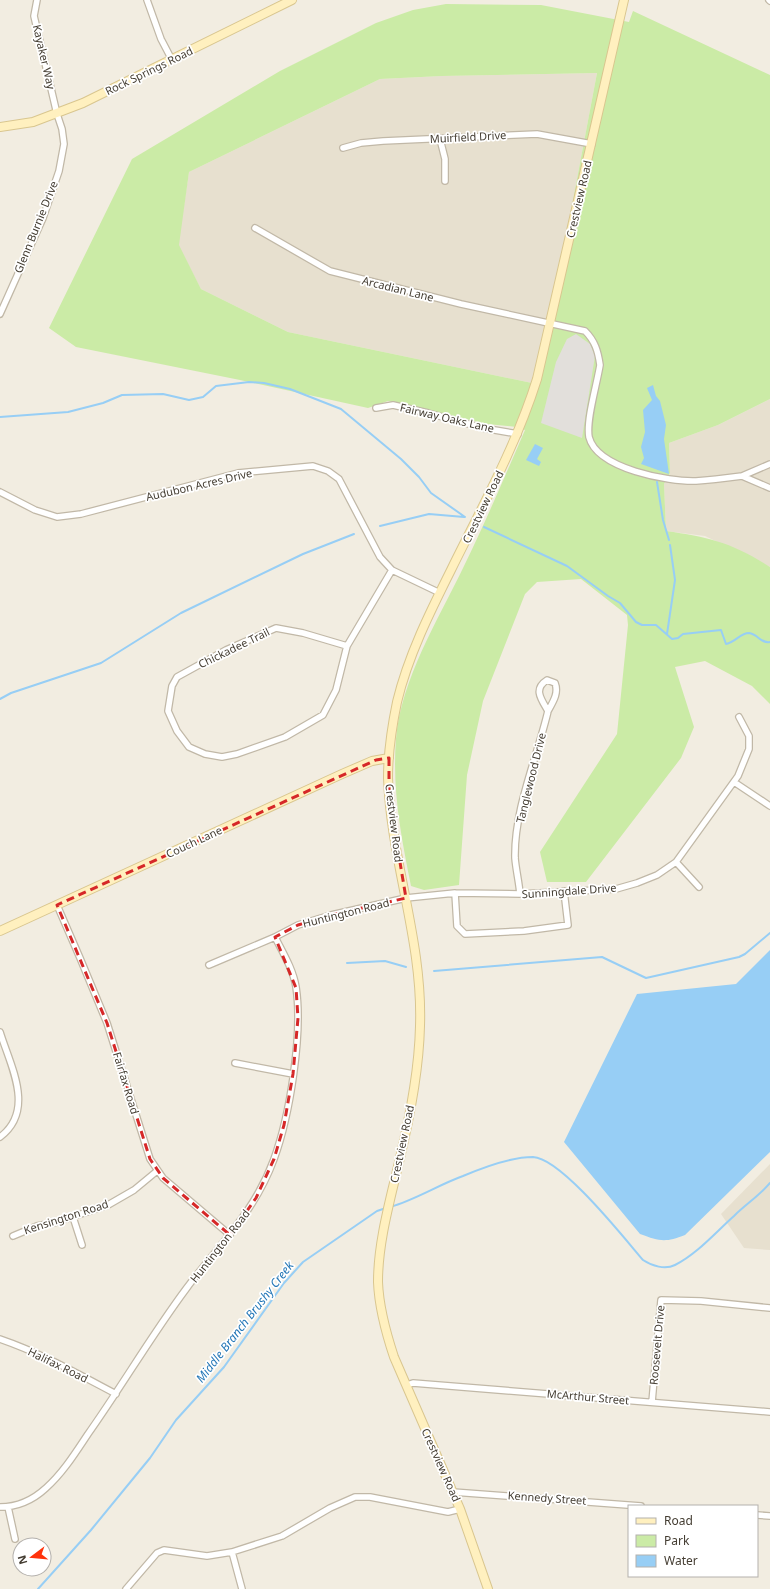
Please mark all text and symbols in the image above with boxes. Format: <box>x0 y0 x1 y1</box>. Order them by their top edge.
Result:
street label: Kayaker Way <box>30 23 59 91</box>
street label: Rock Springs Road <box>102 43 195 98</box>
street label: Muirfield Drive <box>429 127 507 146</box>
street label: Crestview Road <box>562 159 595 239</box>
street label: Glenn Burnie Drive <box>10 179 61 275</box>
street label: Arcadian Lane <box>361 272 435 305</box>
street label: Fairway Oaks Lane <box>399 399 496 436</box>
street label: Audubon Acres Drive <box>144 465 254 504</box>
street label: Crestview Road <box>458 468 507 546</box>
street label: Chickadee Trail <box>196 624 272 671</box>
street label: Tanglewood Drive <box>512 731 549 825</box>
street label: Crestview Road <box>382 783 407 863</box>
street label: Couch Lane <box>163 822 224 861</box>
street label: Sunningdale Drive <box>521 880 617 901</box>
street label: Huntington Road <box>301 894 391 931</box>
street label: Fairfax Road <box>110 1050 143 1116</box>
street label: Crestview Road <box>386 1104 417 1184</box>
street label: Kensington Road <box>22 1196 110 1237</box>
street label: Huntington Road <box>186 1206 253 1285</box>
water label: Middle Branch Brushy Creek <box>192 1257 298 1386</box>
street label: Roosevelt Drive <box>646 1304 667 1385</box>
street label: Halifax Road <box>26 1344 91 1386</box>
street label: McArthur Street <box>546 1385 630 1408</box>
street label: Crestview Road <box>419 1426 464 1504</box>
street label: Kennedy Street <box>507 1487 587 1508</box>
legend <box>628 1505 758 1577</box>
text: Road <box>664 1512 693 1529</box>
text: Park <box>664 1532 690 1549</box>
north arrow <box>12 1537 52 1577</box>
text: Water <box>664 1552 698 1569</box>
text: N <box>13 1554 30 1566</box>

